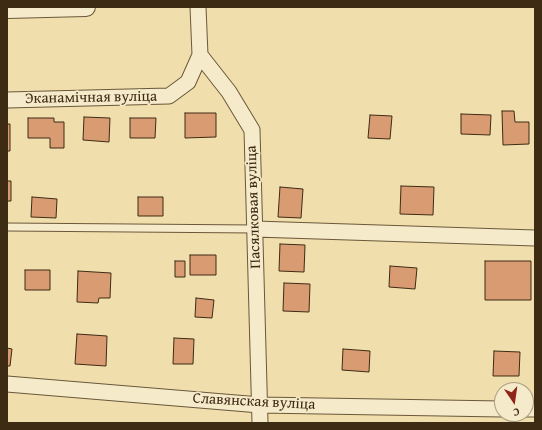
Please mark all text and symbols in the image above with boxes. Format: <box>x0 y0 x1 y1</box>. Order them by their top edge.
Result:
street label: Эканамічная вуліца <box>25 88 157 108</box>
street label: Пасялковая вуліца <box>243 145 265 269</box>
north arrow <box>494 382 534 422</box>
street label: Славянская вуліца <box>192 390 316 414</box>
text: С <box>512 404 521 421</box>

